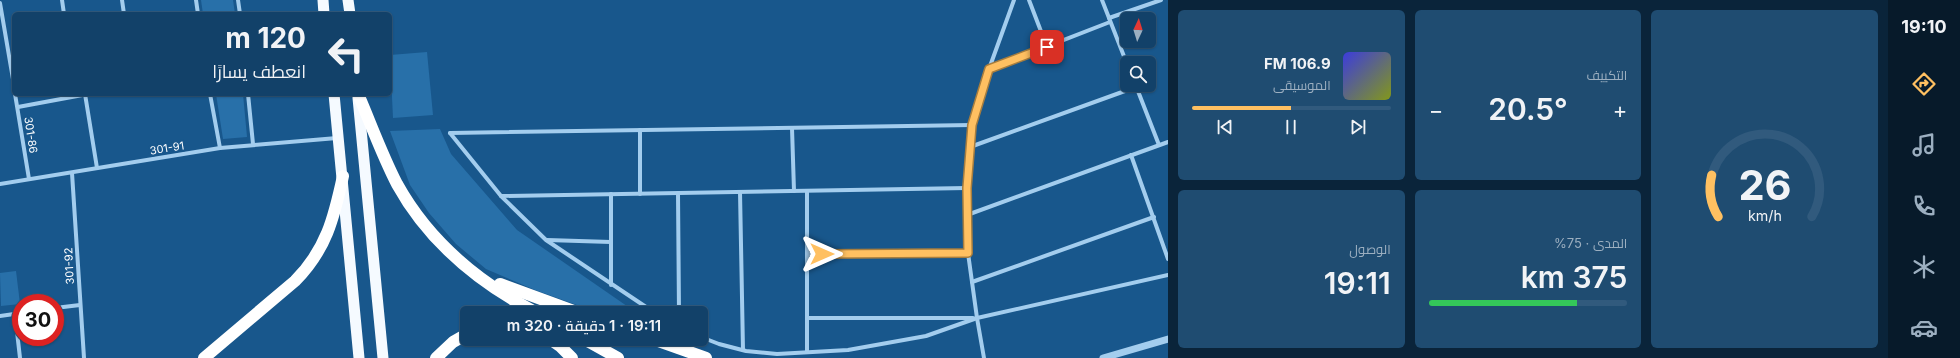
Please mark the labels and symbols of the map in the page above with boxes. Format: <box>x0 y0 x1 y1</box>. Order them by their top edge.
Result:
north arrow <box>1120 12 1156 48</box>
pin <box>1030 30 1064 64</box>
street label: 301-86 <box>21 116 41 154</box>
street label: 301-91 <box>149 138 185 158</box>
position arrow <box>801 233 843 275</box>
street label: 301-92 <box>61 247 77 285</box>
speed limit sign: 30 <box>12 294 64 346</box>

